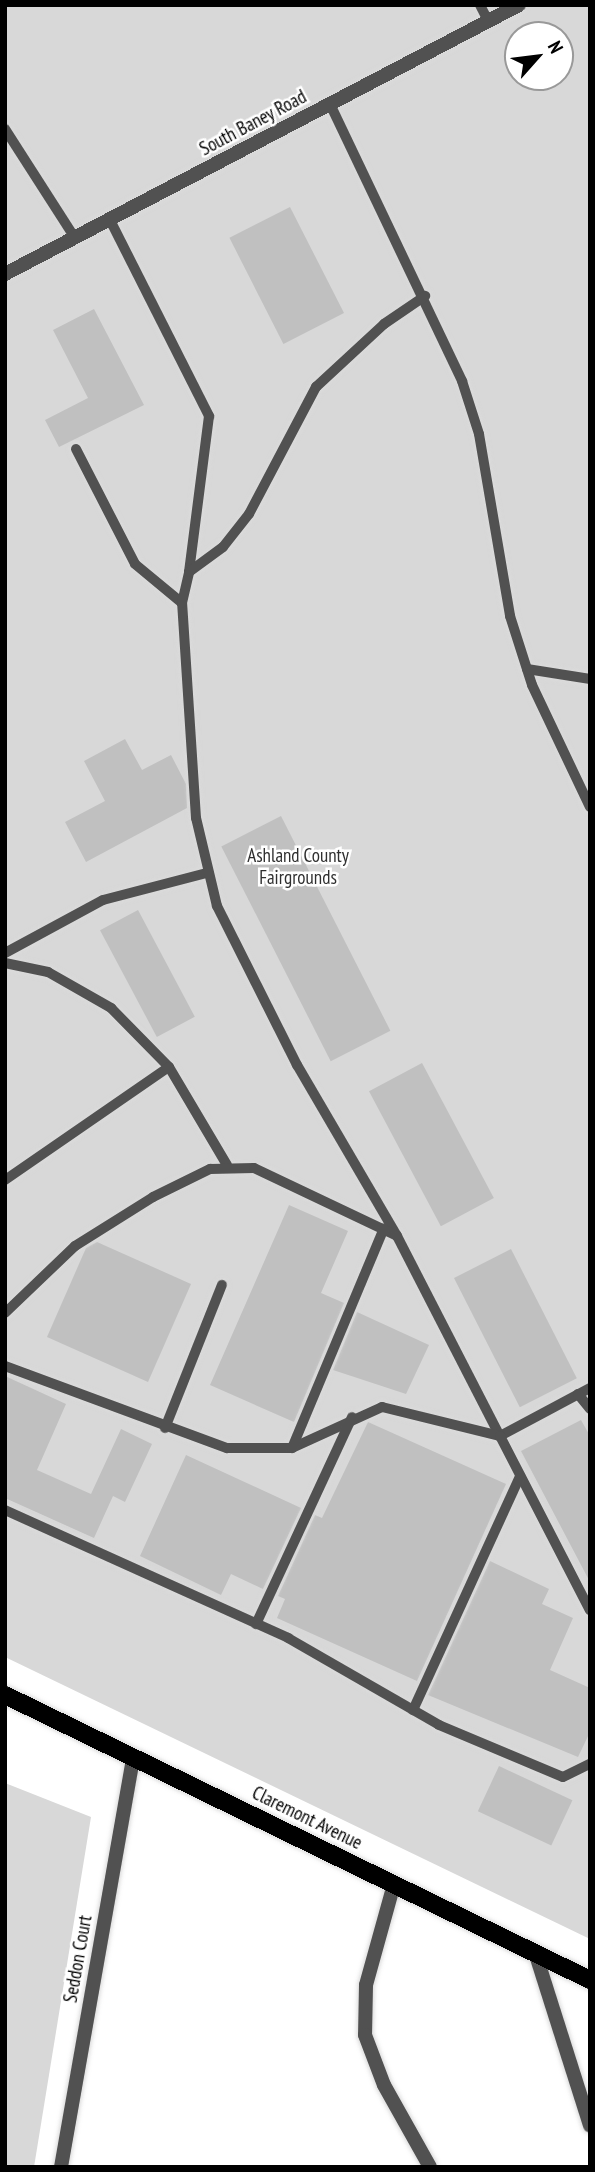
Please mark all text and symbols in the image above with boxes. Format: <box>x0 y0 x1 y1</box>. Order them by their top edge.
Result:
north arrow <box>504 21 574 91</box>
text: N <box>543 37 569 57</box>
street label: South Baney Road <box>195 85 311 161</box>
park label: Ashland County Fairgrounds <box>247 845 349 889</box>
street label: Claremont Avenue <box>248 1781 366 1855</box>
street label: Seddon Court <box>59 1913 97 2005</box>

